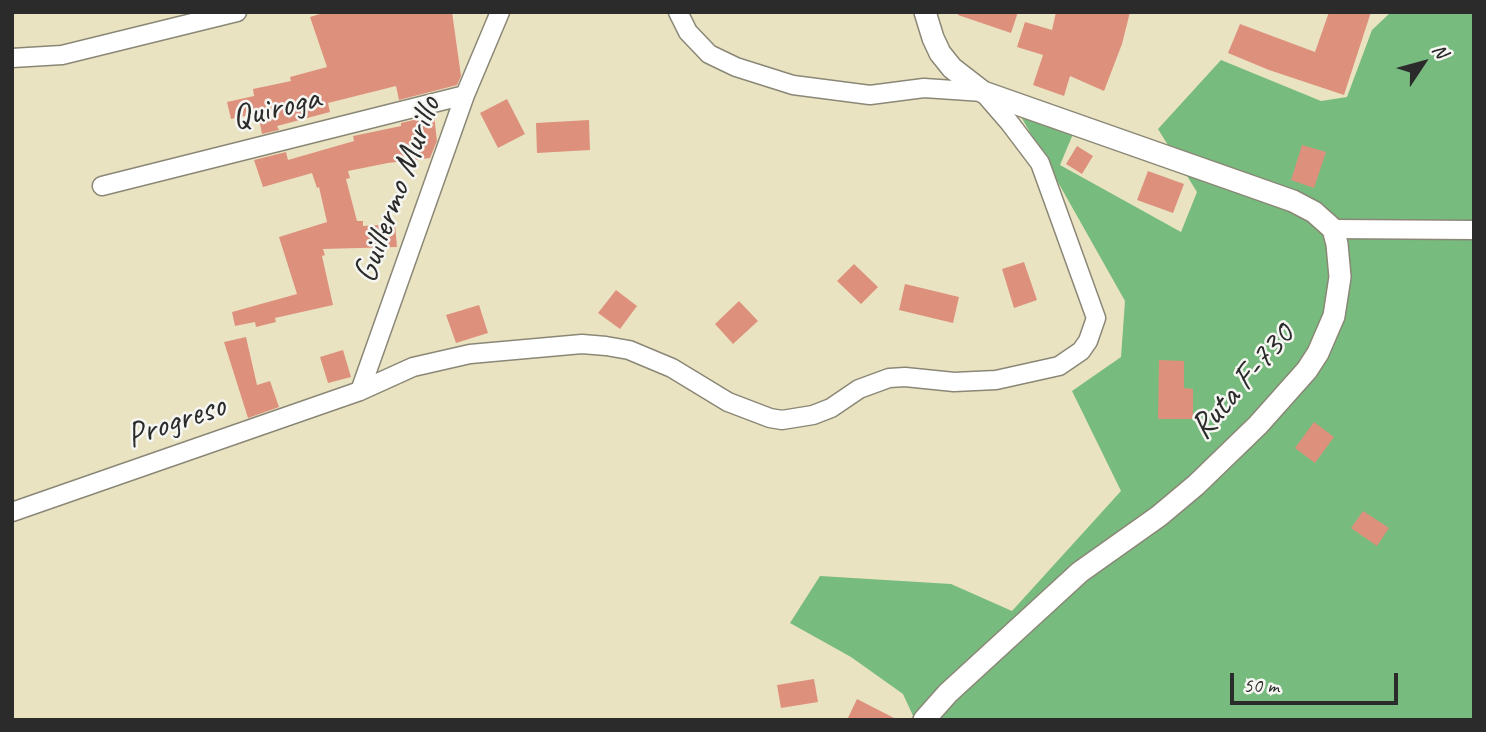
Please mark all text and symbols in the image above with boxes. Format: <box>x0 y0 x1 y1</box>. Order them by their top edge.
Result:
north arrow <box>1388 28 1458 98</box>
text: N <box>1427 39 1453 62</box>
street label: Quiroga <box>227 78 325 140</box>
street label: Guillermo Murillo <box>345 91 451 289</box>
street label: Ruta F-730 <box>1181 316 1305 448</box>
street label: Progreso <box>121 386 231 458</box>
scale bar <box>1234 658 1402 702</box>
text: 50 m <box>1243 672 1279 698</box>

